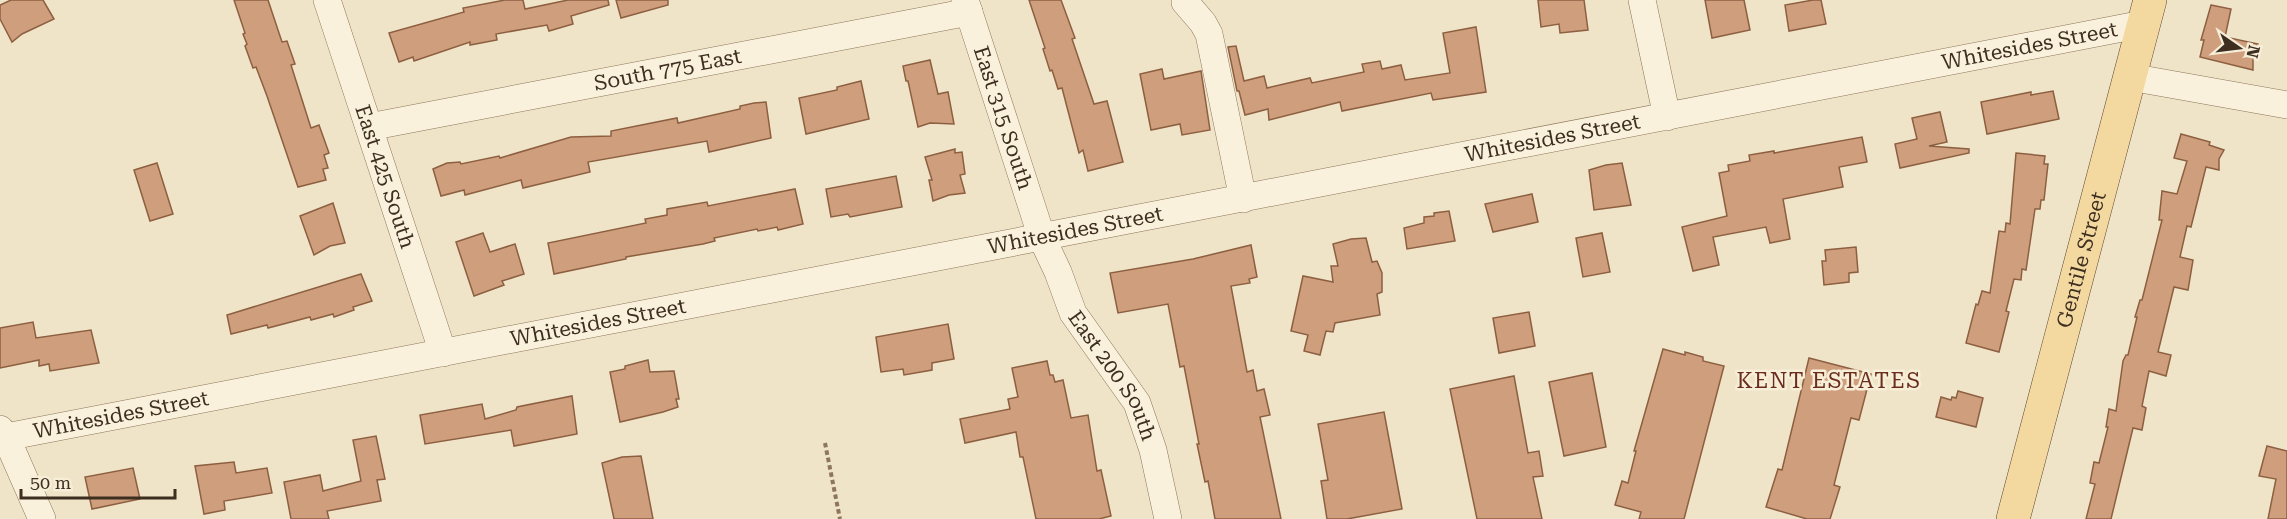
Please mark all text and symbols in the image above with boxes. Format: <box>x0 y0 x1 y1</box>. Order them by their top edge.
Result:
street label: Whitesides Street <box>1940 17 2120 75</box>
north arrow <box>2209 18 2269 78</box>
street label: East 315 South <box>969 43 1038 193</box>
text: N <box>2242 43 2264 60</box>
street label: South 775 East <box>592 44 743 96</box>
street label: East 425 South <box>350 102 420 252</box>
street label: Whitesides Street <box>1463 109 1642 167</box>
street label: Gentile Street <box>2052 189 2111 331</box>
street label: Whitesides Street <box>985 202 1165 259</box>
street label: Whitesides Street <box>508 294 688 351</box>
street label: East 200 South <box>1063 306 1161 444</box>
district label: KENT ESTATES <box>1737 368 1921 393</box>
street label: Whitesides Street <box>31 386 211 443</box>
scale bar <box>21 462 176 500</box>
text: 50 m <box>30 472 71 493</box>

